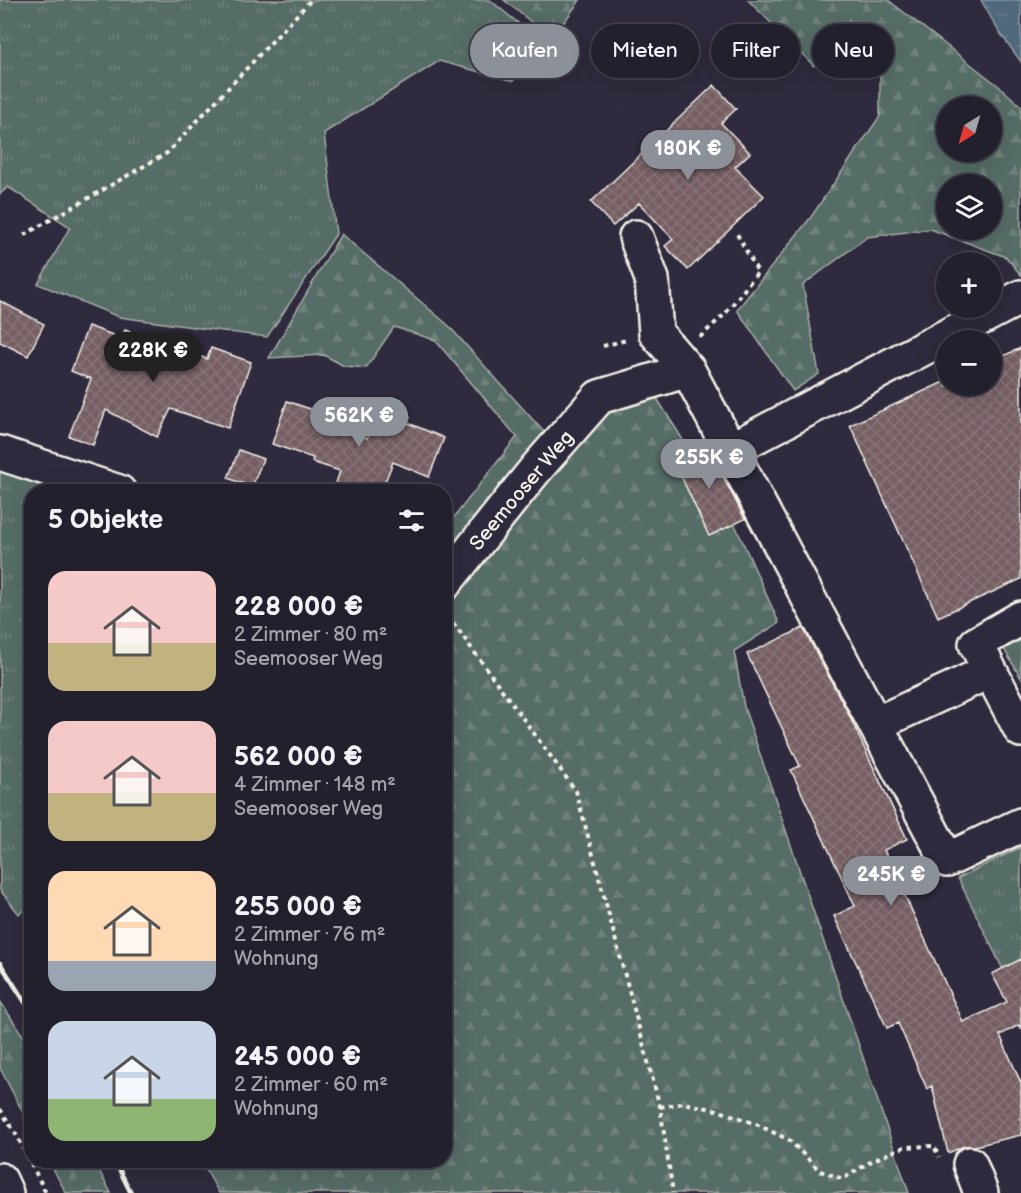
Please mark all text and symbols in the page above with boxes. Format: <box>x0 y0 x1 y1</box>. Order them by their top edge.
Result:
chip: Kaufen <box>470 24 579 78</box>
chip: Mieten <box>591 24 699 78</box>
chip: Filter <box>711 24 800 78</box>
chip: Neu <box>812 24 894 78</box>
north arrow <box>936 96 1002 162</box>
map controls <box>936 96 1002 396</box>
pin: 180K € <box>639 130 737 181</box>
text: 180K € <box>655 137 721 161</box>
button: layers <box>936 174 1002 240</box>
button: + <box>936 252 1002 318</box>
button: − <box>936 330 1002 396</box>
pin: 228K € <box>104 332 202 383</box>
text: 228K € <box>118 339 188 363</box>
pin: 562K € <box>310 397 408 448</box>
text: 562K € <box>324 404 394 428</box>
street label: Seemooser Weg <box>465 426 579 555</box>
pin: 255K € <box>660 439 758 490</box>
text: 255K € <box>674 446 744 470</box>
icon: filters <box>395 504 428 537</box>
text: 5 Objekte <box>48 505 163 536</box>
text: 228 000 € <box>234 592 363 623</box>
icon: home <box>96 595 168 667</box>
text: 2 Zimmer · 80 m² <box>234 623 387 647</box>
text: Seemooser Weg <box>234 647 383 671</box>
text: 562 000 € <box>234 742 363 773</box>
icon: home <box>96 745 168 817</box>
text: 4 Zimmer · 148 m² <box>234 773 396 797</box>
text: Seemooser Weg <box>234 797 383 821</box>
pin: 245K € <box>842 856 940 907</box>
text: 245K € <box>857 863 925 887</box>
text: 255 000 € <box>234 892 362 923</box>
icon: home <box>96 895 168 967</box>
text: 2 Zimmer · 76 m² <box>234 923 385 947</box>
text: Wohnung <box>234 947 319 971</box>
text: 245 000 € <box>234 1042 361 1073</box>
icon: home <box>96 1045 168 1117</box>
text: 2 Zimmer · 60 m² <box>234 1073 388 1097</box>
text: Wohnung <box>234 1097 319 1121</box>

